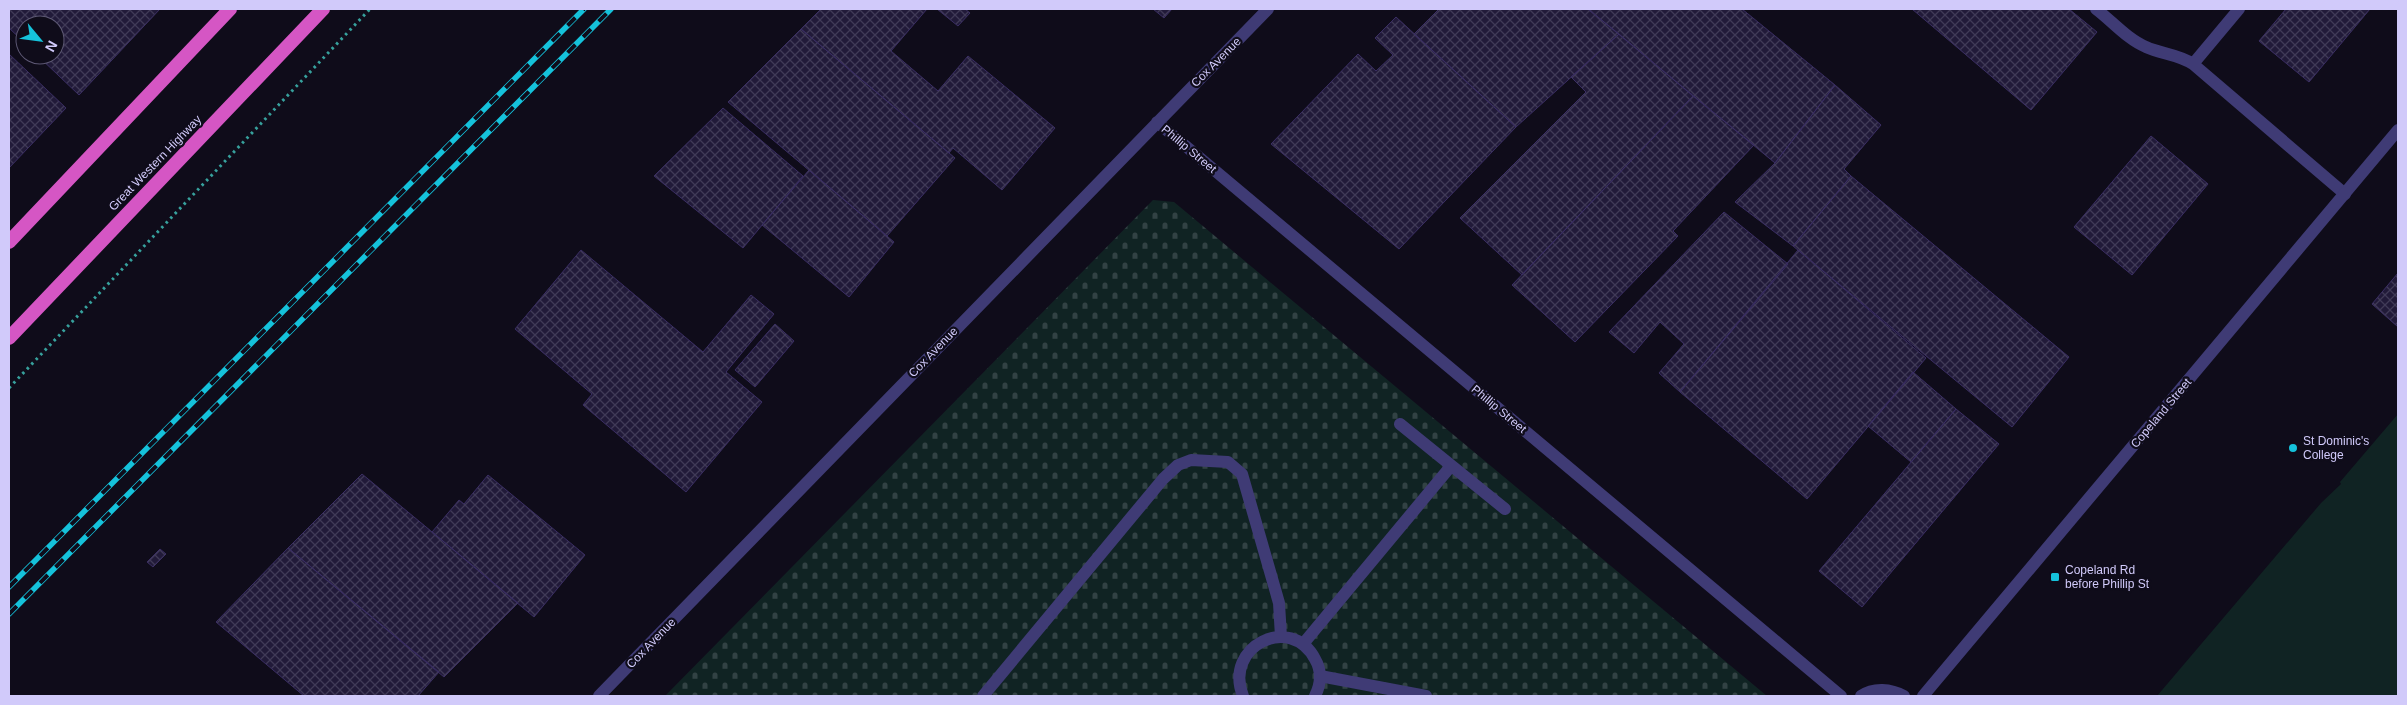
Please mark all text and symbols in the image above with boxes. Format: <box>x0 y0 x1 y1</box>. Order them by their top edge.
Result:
north arrow <box>15 15 65 65</box>
street label: Cox Avenue <box>1188 34 1244 90</box>
text: N <box>42 38 61 55</box>
street label: Great Western Highway <box>106 112 204 214</box>
street label: Phillip Street <box>1159 122 1220 176</box>
street label: Cox Avenue <box>906 324 961 380</box>
street label: Copeland Street <box>2128 375 2195 451</box>
street label: Phillip Street <box>1469 382 1530 436</box>
place label: St Dominic's College <box>2303 434 2369 462</box>
marker: St Dominic's College <box>2287 442 2299 454</box>
place label: Copeland Rd before Phillip St <box>2065 563 2150 591</box>
marker: Copeland Rd before Phillip St <box>2049 571 2061 583</box>
street label: Cox Avenue <box>624 615 679 671</box>

